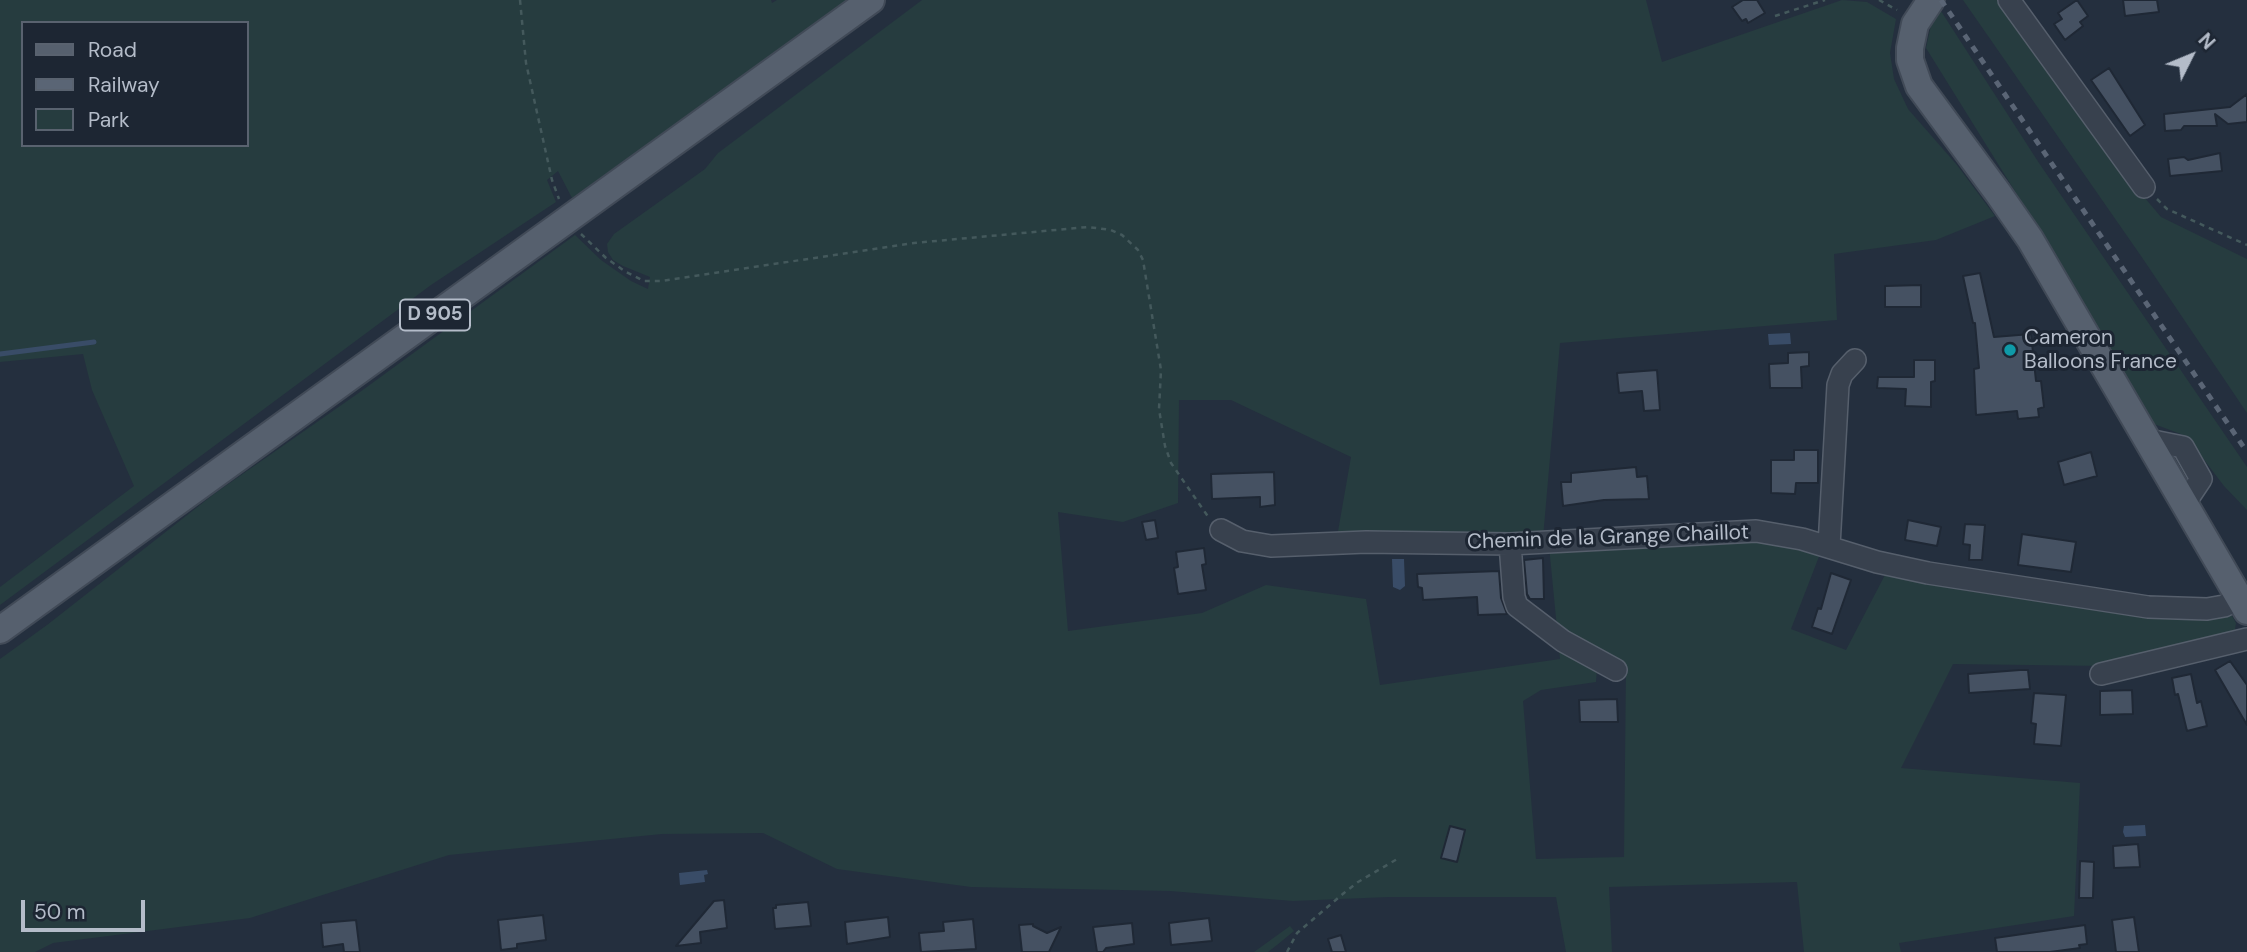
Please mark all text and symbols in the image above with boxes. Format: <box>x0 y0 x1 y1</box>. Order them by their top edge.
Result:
legend <box>21 21 248 147</box>
north arrow <box>2156 21 2226 91</box>
text: N <box>2193 28 2221 55</box>
text: Road <box>88 36 137 64</box>
text: Railway <box>88 71 160 99</box>
text: Park <box>88 106 129 134</box>
road number: D 905 <box>400 300 470 330</box>
place label: Cameron Balloons France <box>2024 325 2177 375</box>
marker: Cameron Balloons France <box>2002 342 2018 358</box>
street label: Chemin de la Grange Chaillot <box>1467 520 1749 556</box>
scale bar <box>24 886 149 930</box>
text: 50 m <box>34 898 85 926</box>

